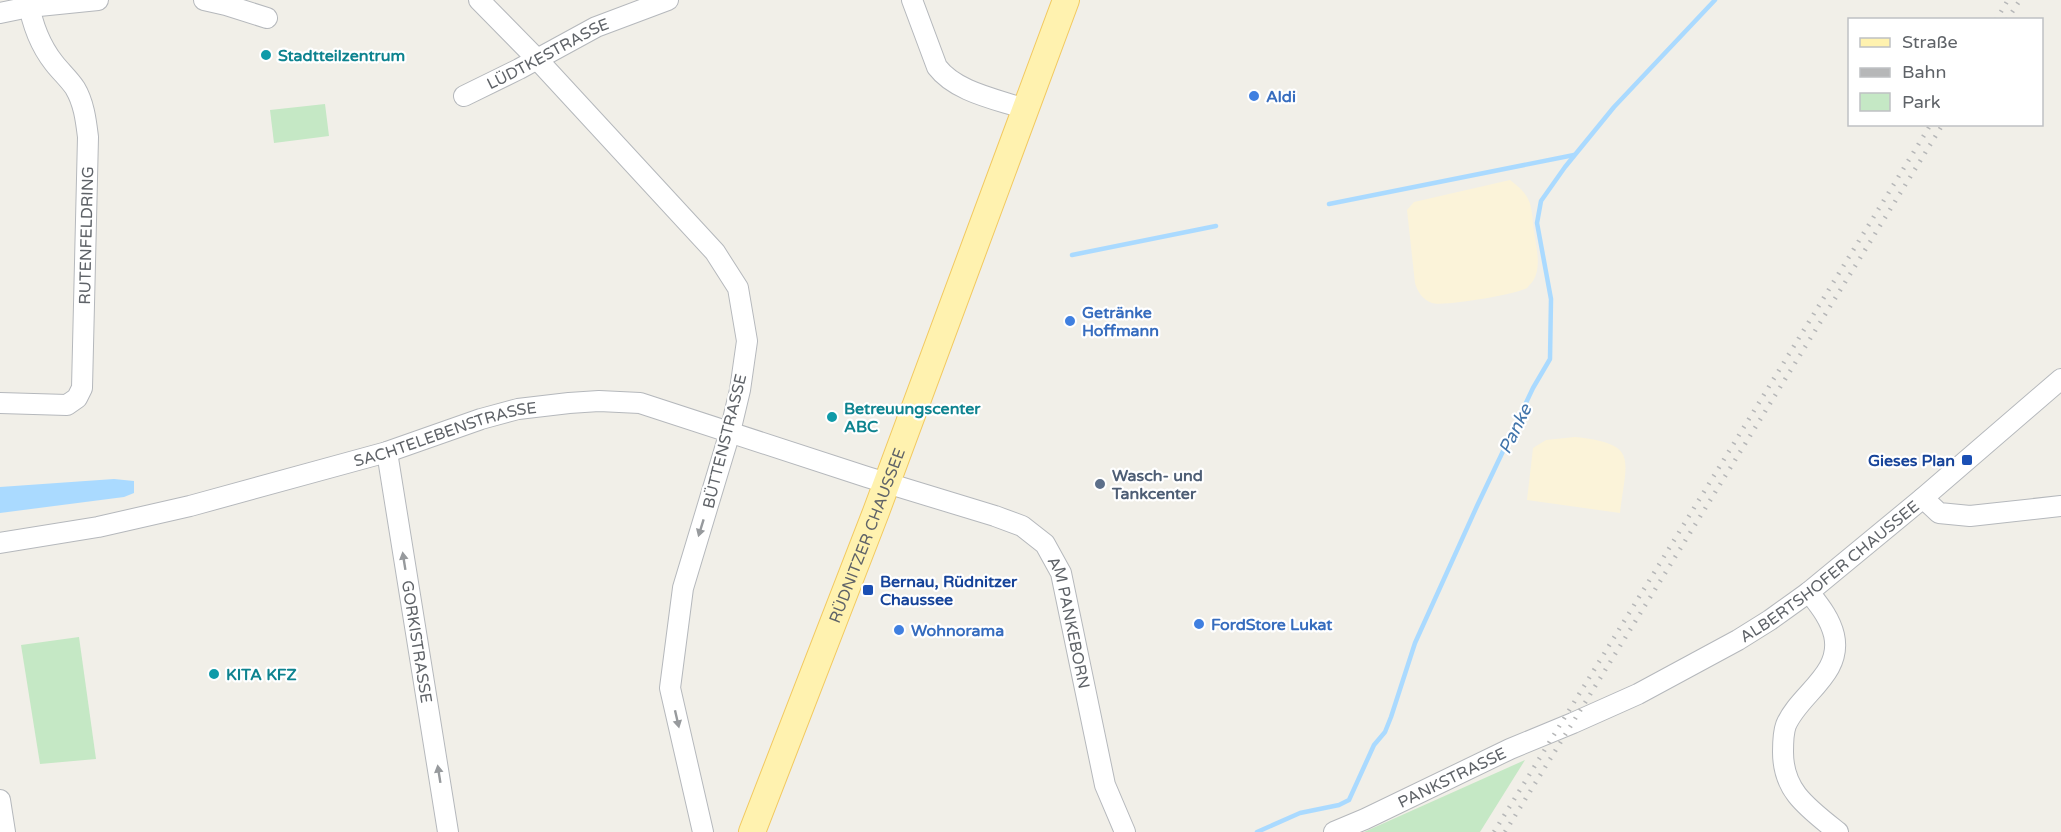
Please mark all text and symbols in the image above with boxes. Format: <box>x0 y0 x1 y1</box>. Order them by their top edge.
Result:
street label: LÜDTKESTRASSE <box>484 14 612 94</box>
legend <box>1848 18 2043 126</box>
text: Straße <box>1902 31 1958 53</box>
place label: Stadtteilzentrum <box>278 46 405 66</box>
marker: Stadtteilzentrum <box>259 48 273 62</box>
text: Bahn <box>1902 61 1947 83</box>
place label: Aldi <box>1266 87 1296 107</box>
marker: Aldi <box>1247 89 1261 103</box>
text: Park <box>1902 91 1941 113</box>
street label: RUTENFELDRING <box>75 166 98 305</box>
place label: Getränke Hoffmann <box>1082 303 1159 341</box>
marker: Getränke Hoffmann <box>1063 314 1077 328</box>
street label: BÜTTENSTRASSE <box>699 372 751 511</box>
street label: SACHTELEBENSTRASSE <box>352 398 538 472</box>
place label: Betreuungscenter ABC <box>844 399 981 437</box>
water label: Panke <box>1494 400 1537 457</box>
marker: Betreuungscenter ABC <box>825 410 839 424</box>
street label: RÜDNITZER CHAUSSEE <box>825 445 910 626</box>
place label: Gieses Plan <box>1868 451 1955 471</box>
marker: Gieses Plan <box>1960 453 1974 467</box>
place label: Wasch- und Tankcenter <box>1111 466 1203 504</box>
marker: Wasch- und Tankcenter <box>1093 477 1107 491</box>
street label: ALBERTSHOFER CHAUSSEE <box>1736 496 1923 647</box>
one-way arrow <box>696 519 705 537</box>
one-way arrow <box>400 551 409 570</box>
street label: AM PANKEBORN <box>1043 553 1094 691</box>
place label: Bernau, Rüdnitzer Chaussee <box>880 572 1018 610</box>
street label: GORKISTRASSE <box>397 579 436 705</box>
marker: Bernau, Rüdnitzer Chaussee <box>861 583 875 597</box>
place label: FordStore Lukat <box>1211 615 1333 635</box>
marker: FordStore Lukat <box>1192 617 1206 631</box>
place label: Wohnorama <box>911 621 1004 641</box>
marker: Wohnorama <box>892 623 906 637</box>
place label: KITA KFZ <box>226 665 297 685</box>
marker: KITA KFZ <box>207 667 221 681</box>
one-way arrow <box>672 710 682 728</box>
street label: PANKSTRASSE <box>1395 743 1510 813</box>
one-way arrow <box>435 765 444 784</box>

